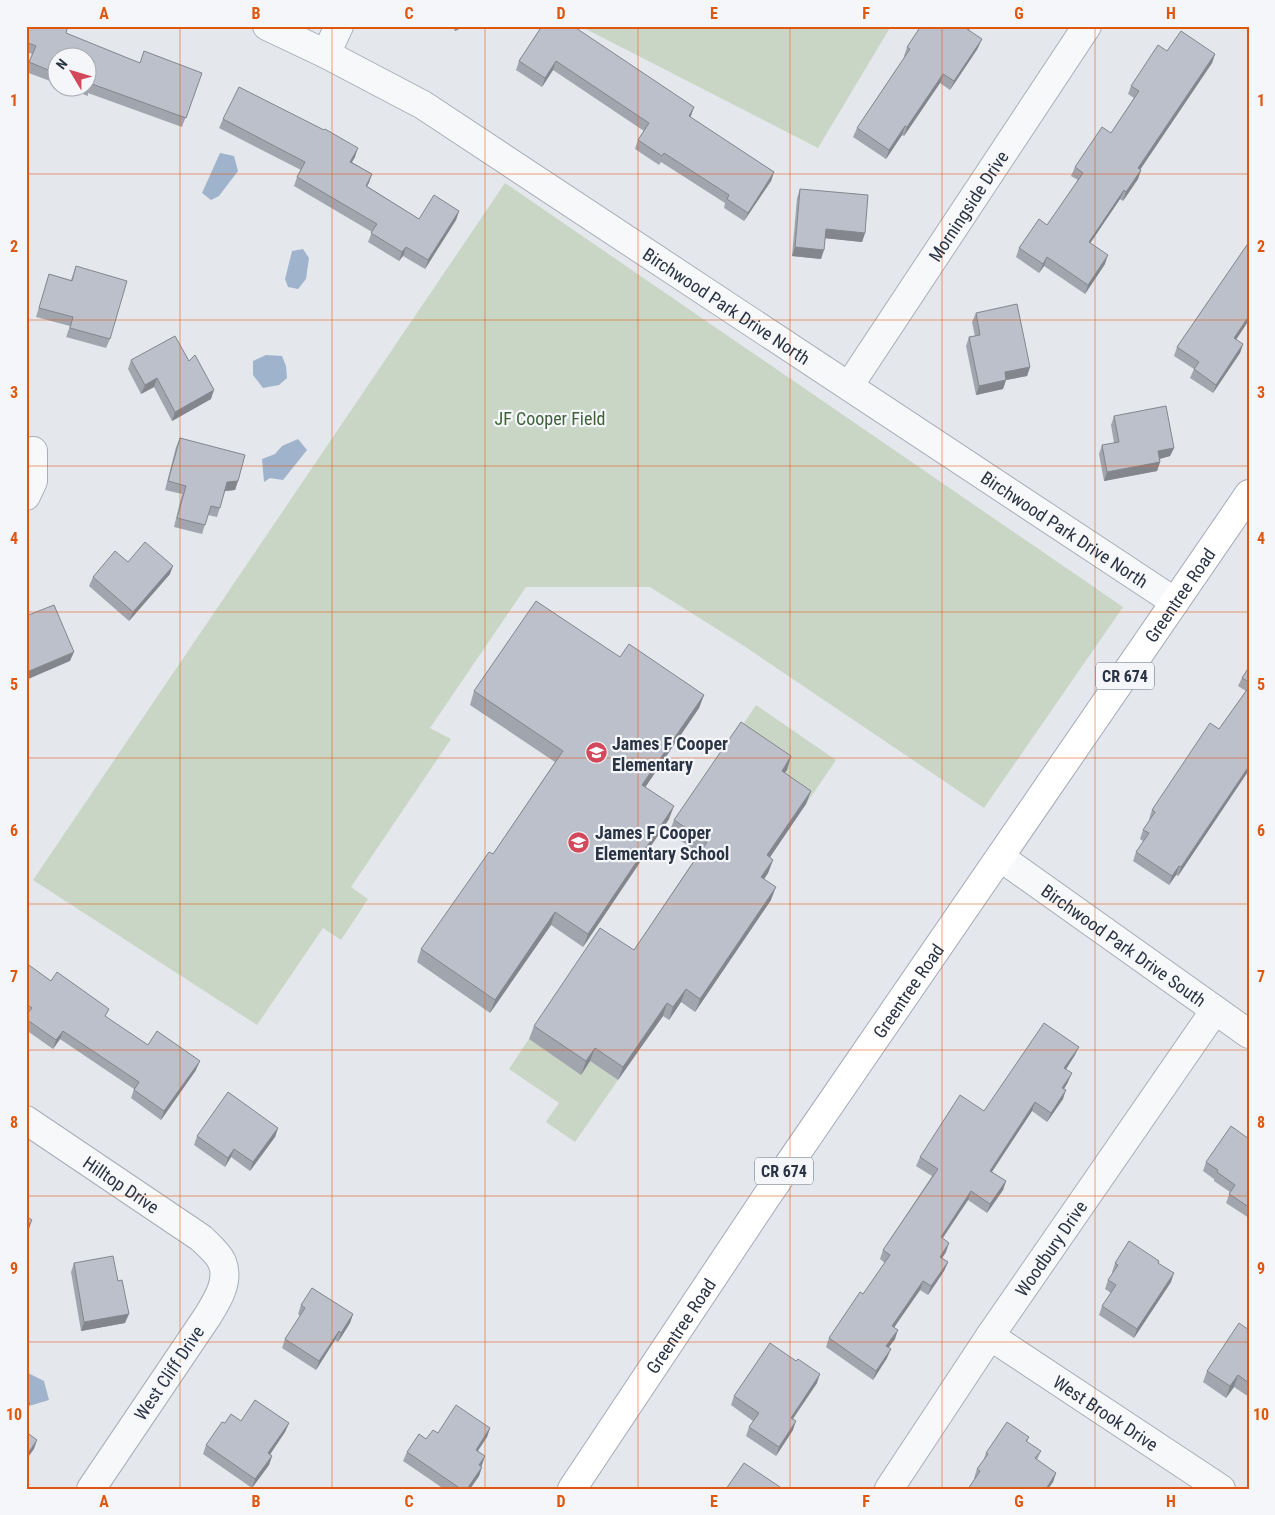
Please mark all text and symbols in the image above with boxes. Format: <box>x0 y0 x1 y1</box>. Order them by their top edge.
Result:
text: A <box>99 4 109 23</box>
text: B <box>252 4 261 23</box>
text: C <box>404 4 414 23</box>
text: D <box>556 4 566 23</box>
text: E <box>710 4 718 23</box>
text: F <box>862 4 870 23</box>
text: G <box>1014 4 1024 23</box>
text: H <box>1166 4 1176 23</box>
north arrow <box>48 48 98 98</box>
text: N <box>53 56 71 72</box>
text: 1 <box>10 91 18 110</box>
text: 1 <box>1257 91 1265 110</box>
street label: Morningside Drive <box>924 146 1012 265</box>
text: 2 <box>10 237 18 256</box>
text: 2 <box>1257 237 1265 256</box>
street label: Birchwood Park Drive North <box>639 243 814 368</box>
text: 3 <box>10 383 18 402</box>
text: 3 <box>1257 383 1265 402</box>
park label: JF Cooper Field <box>495 408 605 429</box>
street label: Birchwood Park Drive North <box>977 466 1152 592</box>
text: 4 <box>10 529 18 548</box>
text: 4 <box>1257 529 1265 548</box>
street label: Greentree Road <box>1140 544 1219 646</box>
road number: CR 674 <box>1096 662 1154 689</box>
text: 5 <box>10 675 18 694</box>
text: 5 <box>1257 675 1265 694</box>
place label: James F Cooper Elementary <box>612 733 728 775</box>
school or university icon: James F Cooper Elementary <box>584 741 608 765</box>
text: 6 <box>10 821 18 840</box>
text: 6 <box>1257 821 1265 840</box>
place label: James F Cooper Elementary School <box>595 822 729 864</box>
school or university icon: James F Cooper Elementary School <box>567 830 591 854</box>
street label: Birchwood Park Drive South <box>1038 880 1210 1011</box>
street label: Greentree Road <box>868 940 948 1042</box>
text: 7 <box>10 967 18 986</box>
text: 7 <box>1257 967 1265 986</box>
text: 8 <box>10 1113 18 1132</box>
text: 8 <box>1257 1113 1265 1132</box>
street label: Hilltop Drive <box>80 1151 163 1217</box>
road number: CR 674 <box>755 1158 813 1184</box>
street label: Woodbury Drive <box>1010 1196 1091 1300</box>
text: 9 <box>10 1259 18 1278</box>
text: 9 <box>1257 1259 1265 1278</box>
street label: Greentree Road <box>642 1274 720 1377</box>
street label: West Cliff Drive <box>130 1322 208 1424</box>
street label: West Brook Drive <box>1050 1371 1162 1455</box>
text: 10 <box>6 1405 22 1424</box>
text: 10 <box>1253 1405 1269 1424</box>
text: A <box>99 1492 109 1511</box>
text: B <box>252 1492 261 1511</box>
text: C <box>404 1492 414 1511</box>
text: D <box>556 1492 566 1511</box>
text: E <box>710 1492 718 1511</box>
text: F <box>862 1492 870 1511</box>
text: G <box>1014 1492 1024 1511</box>
text: H <box>1166 1492 1176 1511</box>

